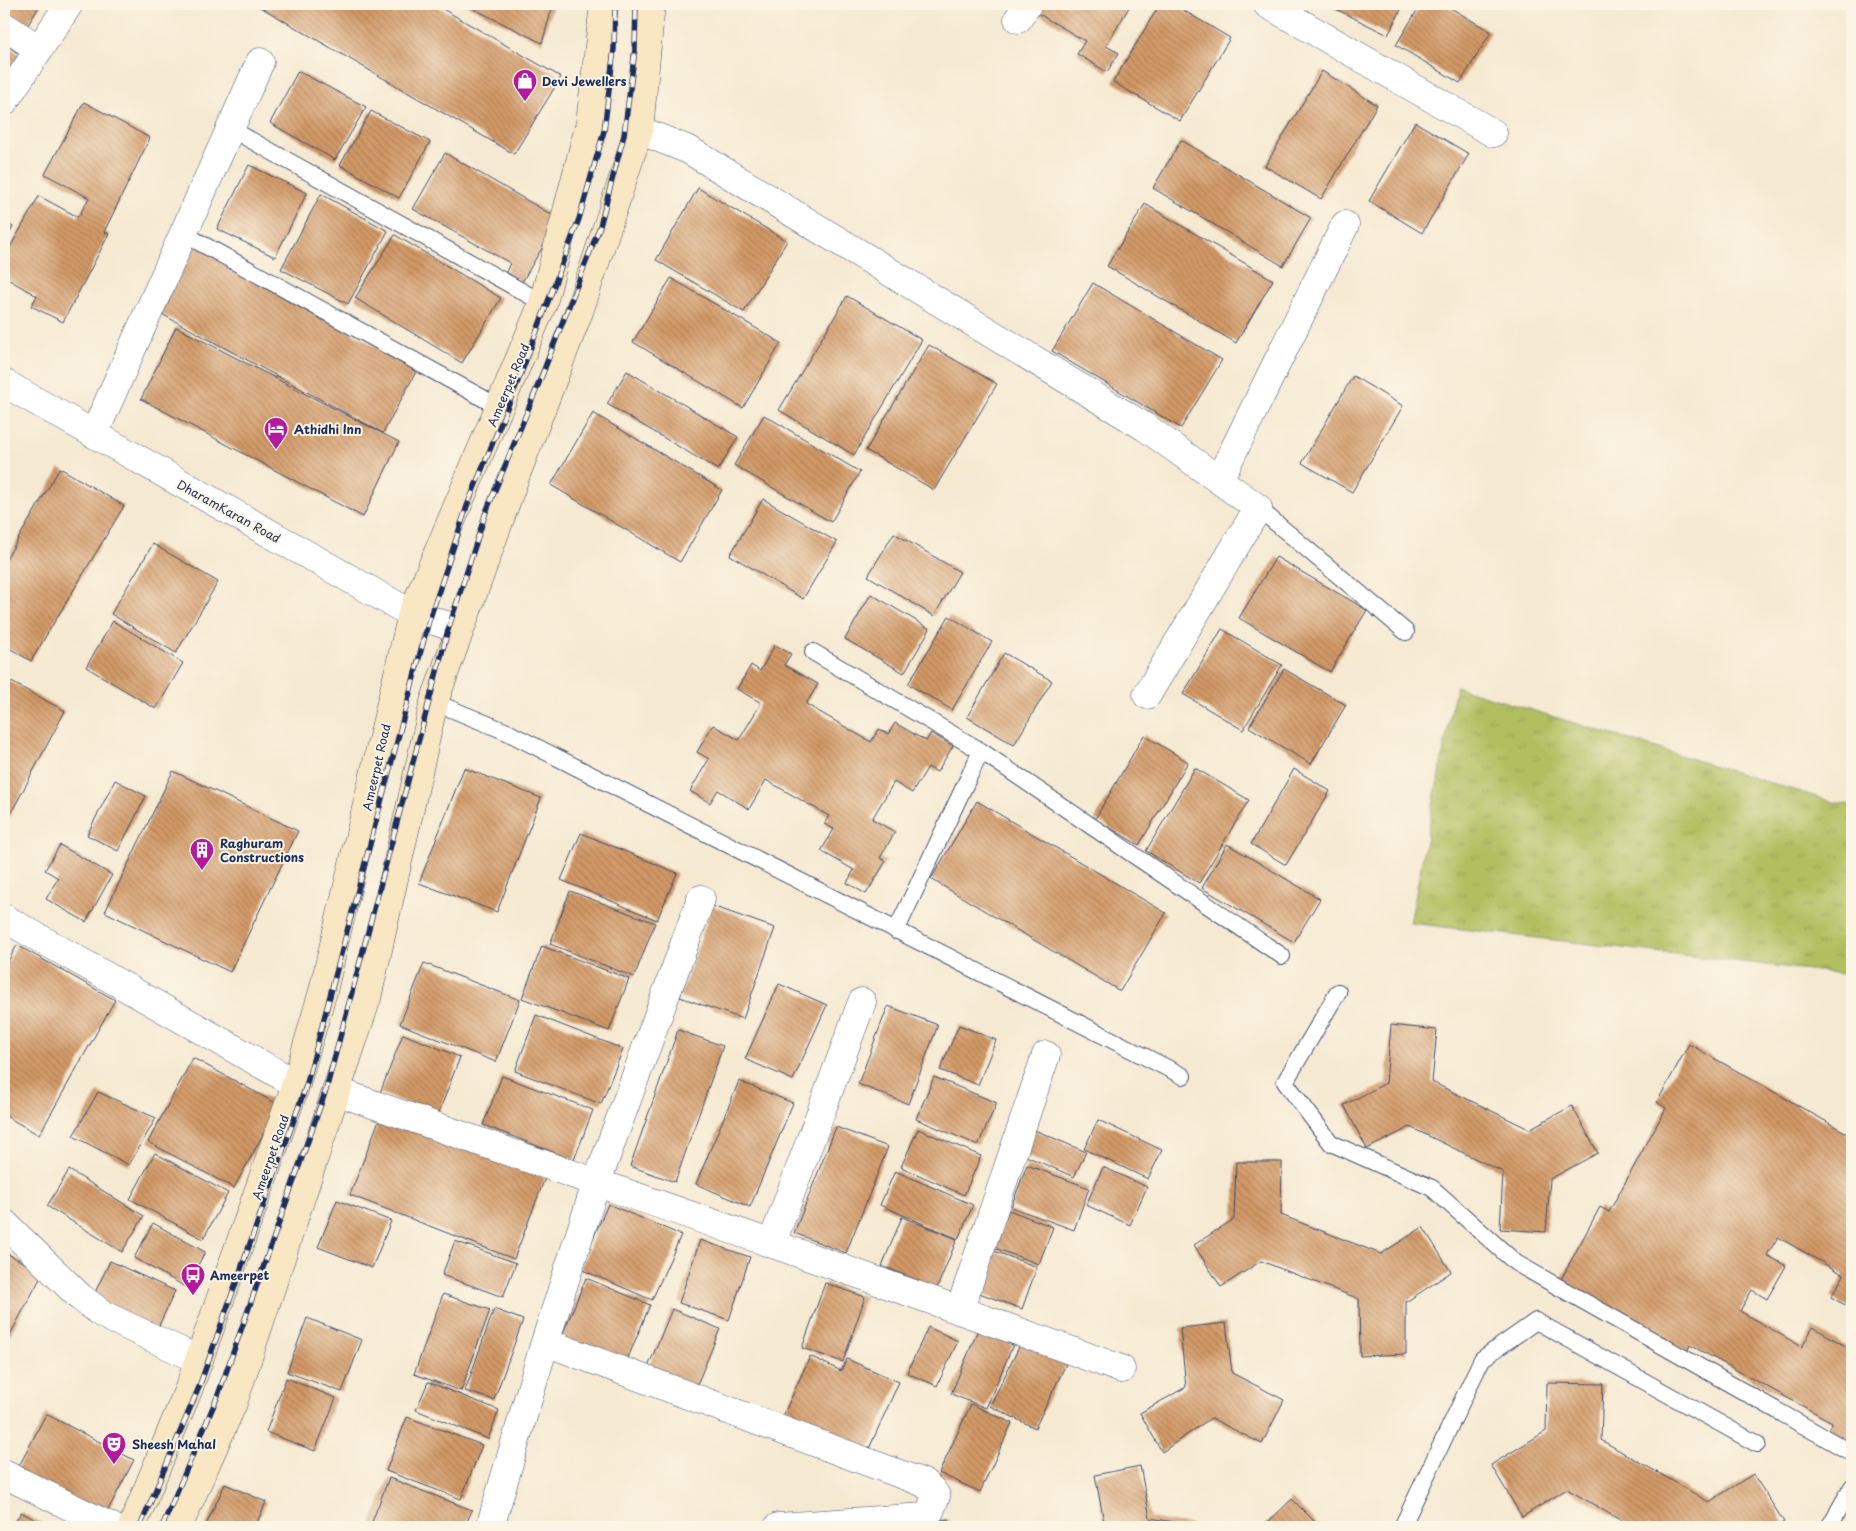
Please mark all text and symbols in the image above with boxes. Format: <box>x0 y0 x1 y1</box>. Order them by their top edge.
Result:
shop icon: Devi Jewellers <box>512 68 538 102</box>
place label: Devi Jewellers <box>542 72 627 90</box>
street label: Ameerpet Road <box>482 341 534 429</box>
hotel icon: Athidhi Inn <box>263 416 289 450</box>
place label: Athidhi Inn <box>294 420 361 438</box>
street label: DharamKaran Road <box>174 475 284 547</box>
street label: Ameerpet Road <box>357 722 395 812</box>
place label: Raghuram Constructions <box>220 834 304 866</box>
building icon: Raghuram Constructions <box>189 837 215 871</box>
street label: Ameerpet Road <box>247 1112 293 1202</box>
bus stop icon: Ameerpet <box>180 1262 206 1296</box>
place label: Ameerpet <box>210 1266 270 1284</box>
theatre icon: Sheesh Mahal <box>101 1431 127 1465</box>
place label: Sheesh Mahal <box>132 1435 216 1453</box>

